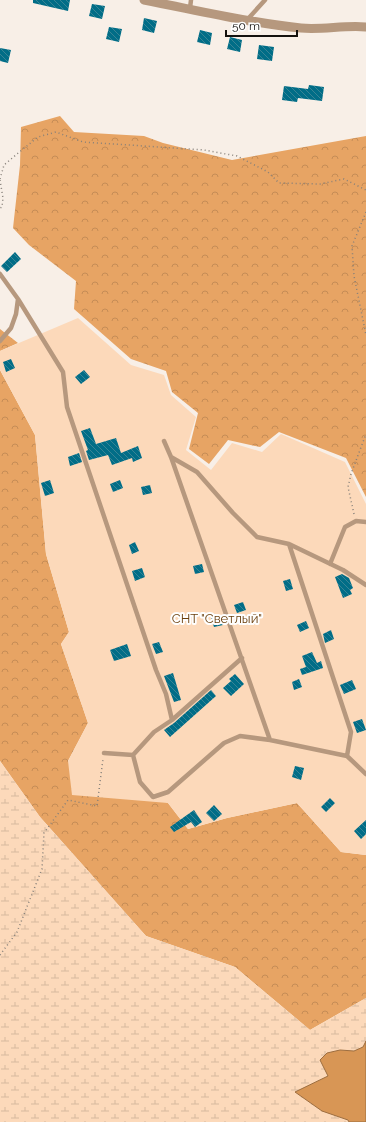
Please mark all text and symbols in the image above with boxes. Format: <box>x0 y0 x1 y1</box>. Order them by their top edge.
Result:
scale bar <box>226 12 297 38</box>
text: 50 m <box>232 19 260 33</box>
park label: СНТ "Светлый" <box>172 611 262 626</box>

